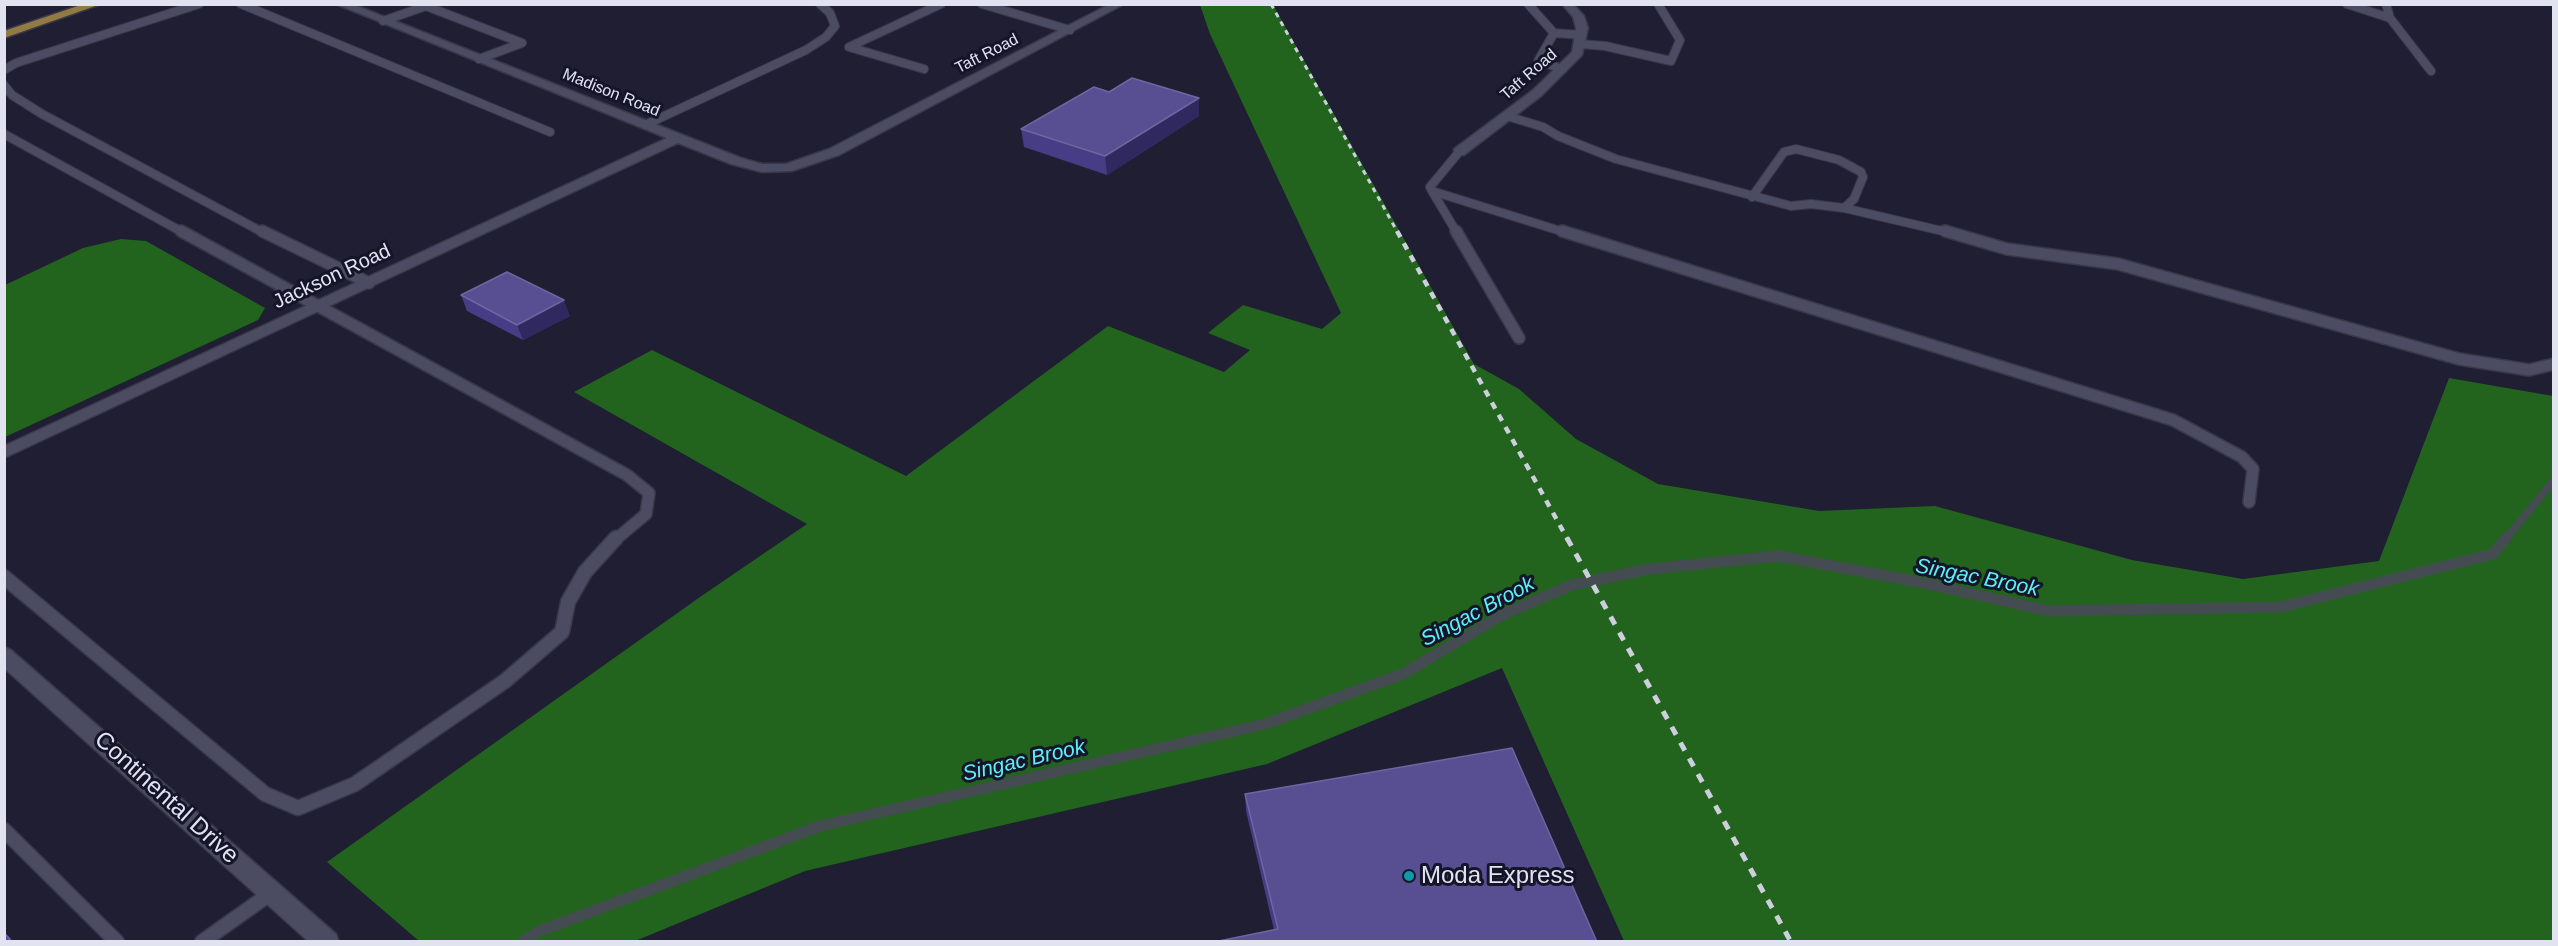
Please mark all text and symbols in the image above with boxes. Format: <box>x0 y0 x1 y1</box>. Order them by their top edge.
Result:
street label: Taft Road <box>952 30 1022 78</box>
street label: Taft Road <box>1497 45 1561 105</box>
street label: Madison Road <box>560 65 662 121</box>
street label: Jackson Road <box>269 239 395 315</box>
water label: Singac Brook <box>1913 554 2041 602</box>
water label: Singac Brook <box>1417 572 1539 652</box>
street label: Continental Drive <box>88 726 244 870</box>
water label: Singac Brook <box>960 735 1088 787</box>
place label: Moda Express <box>1421 862 1574 890</box>
marker: Moda Express <box>1402 869 1416 883</box>

